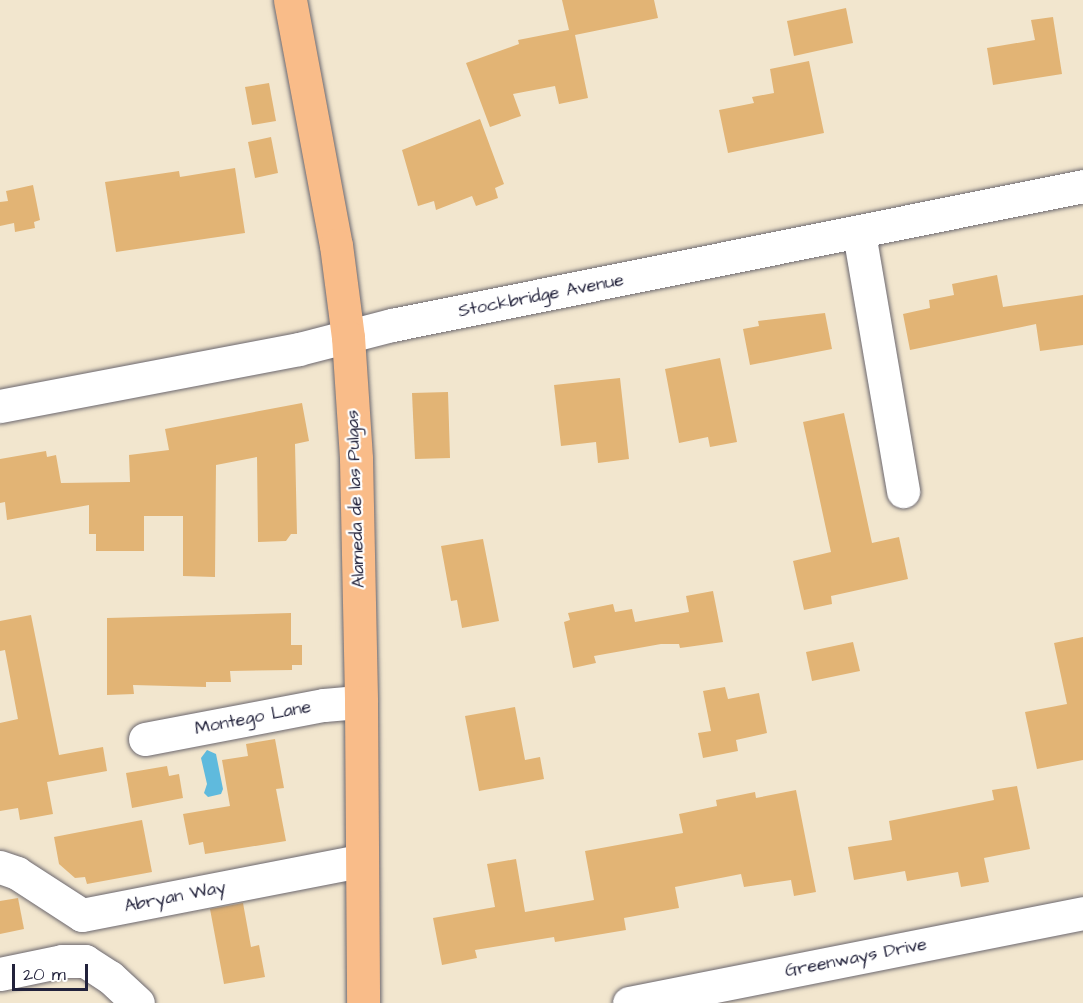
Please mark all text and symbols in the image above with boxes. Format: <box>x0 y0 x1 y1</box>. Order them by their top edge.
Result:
street label: Stockbridge Avenue <box>456 269 626 323</box>
street label: Alameda de las Pulgas <box>342 410 370 588</box>
street label: Montego Lane <box>193 696 313 740</box>
street label: Abryan Way <box>122 877 228 917</box>
street label: Greenways Drive <box>783 934 929 982</box>
scale bar <box>15 952 92 990</box>
text: 20 m <box>23 962 66 987</box>

